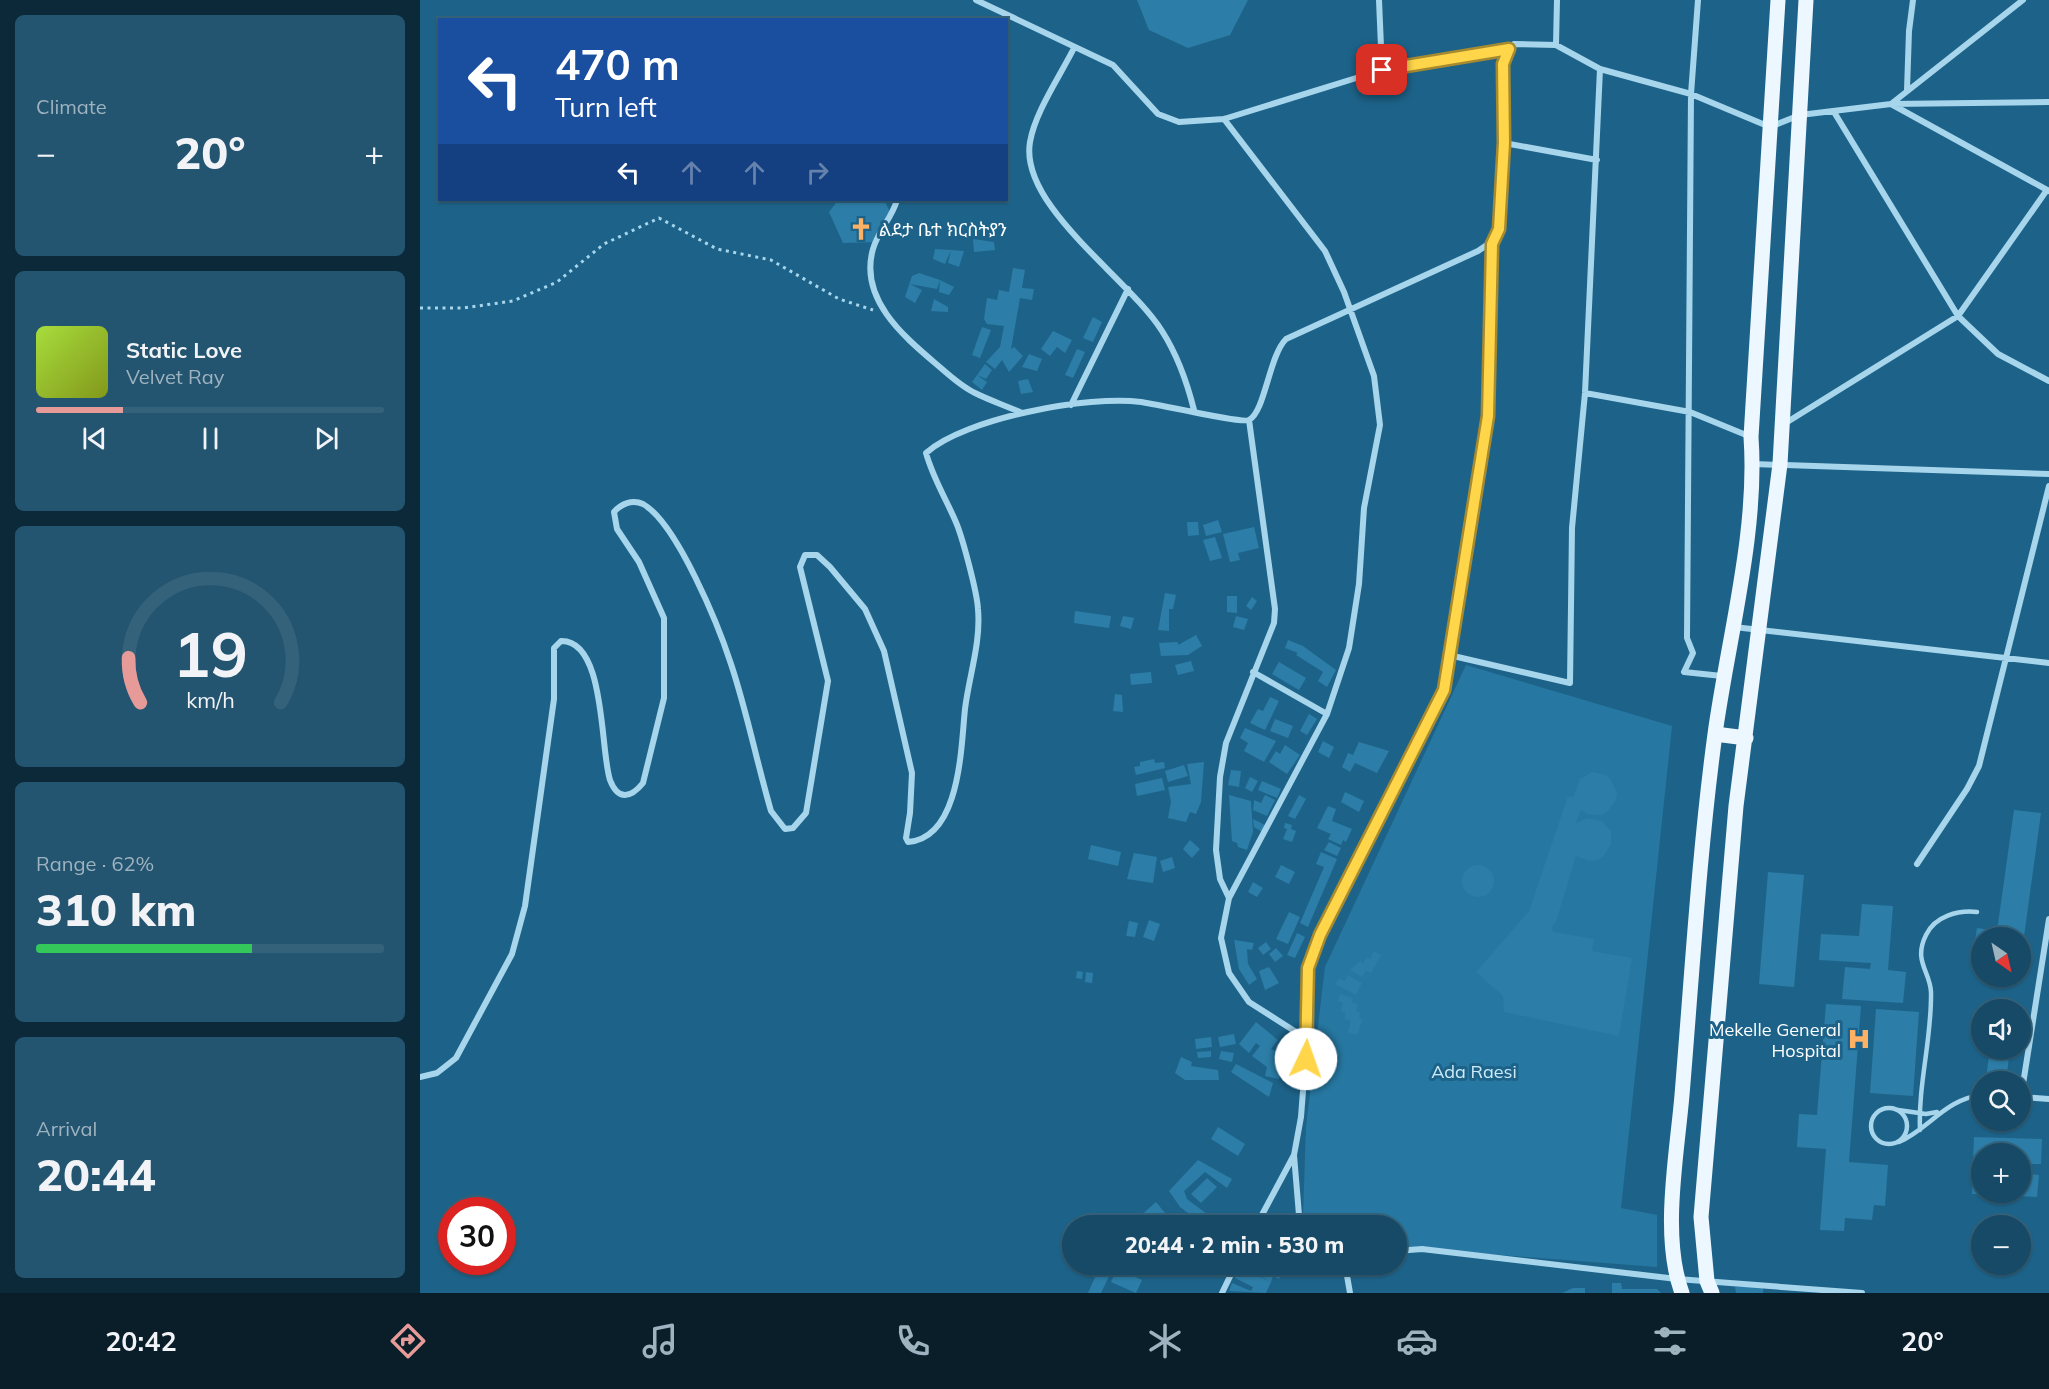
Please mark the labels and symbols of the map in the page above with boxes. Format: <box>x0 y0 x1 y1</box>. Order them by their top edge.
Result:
pin <box>1356 44 1407 95</box>
church icon: ልደታ ቤተ ክርስትያን <box>848 216 874 242</box>
place label: ልደታ ቤተ ክርስትያን <box>879 218 1007 241</box>
north arrow <box>1971 927 2031 987</box>
place label: Mekelle General Hospital <box>1709 1018 1841 1062</box>
hospital icon: Mekelle General Hospital <box>1846 1026 1872 1052</box>
position arrow <box>1274 1027 1338 1091</box>
park label: Ada Raesi <box>1431 1060 1517 1083</box>
speed limit sign: 30 <box>438 1197 516 1275</box>

